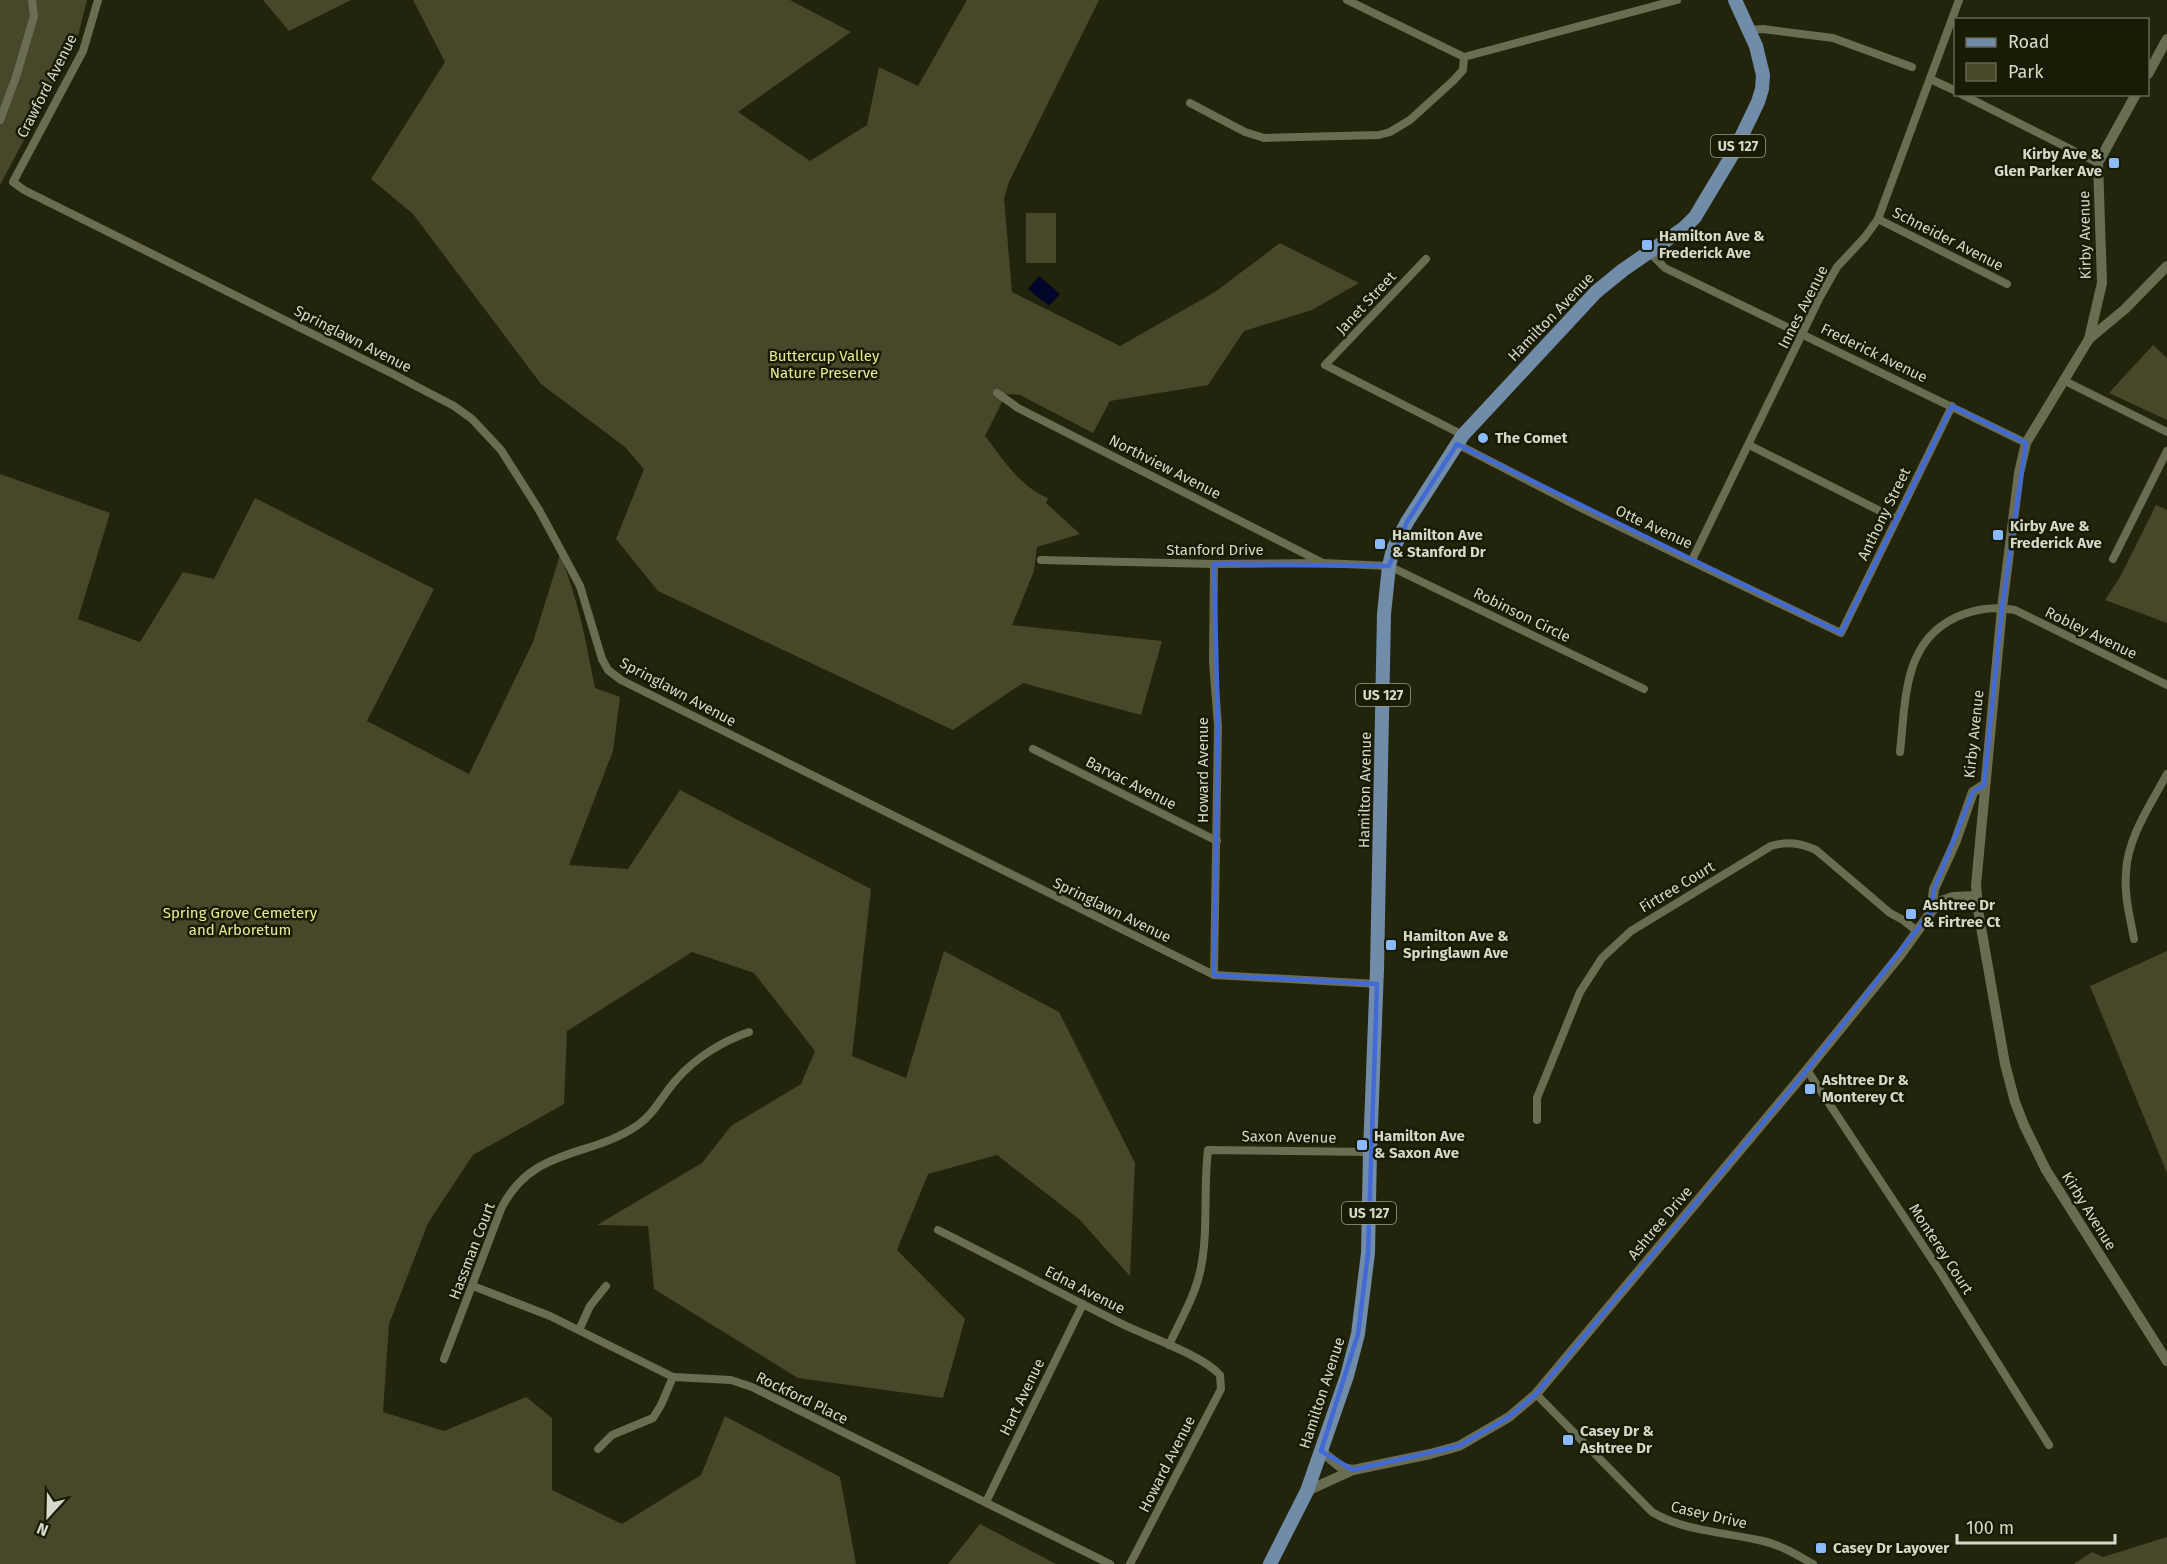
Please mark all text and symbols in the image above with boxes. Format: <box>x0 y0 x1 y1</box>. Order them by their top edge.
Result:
legend <box>1954 18 2149 96</box>
street label: Crawford Avenue <box>13 31 81 141</box>
text: Road <box>2008 31 2050 53</box>
text: Park <box>2008 61 2044 83</box>
road number: US 127 <box>1711 135 1765 157</box>
place label: Kirby Ave & Glen Parker Ave <box>1994 145 2103 180</box>
marker: Kirby Ave & Glen Parker Ave <box>2107 156 2121 170</box>
street label: Kirby Avenue <box>2075 190 2095 280</box>
street label: Schneider Avenue <box>1890 203 2006 275</box>
place label: Hamilton Ave & Frederick Ave <box>1659 227 1765 262</box>
marker: Hamilton Ave & Frederick Ave <box>1640 238 1654 252</box>
street label: Innes Avenue <box>1774 262 1832 352</box>
street label: Janet Street <box>1332 267 1400 338</box>
street label: Hamilton Avenue <box>1504 269 1598 365</box>
street label: Springlawn Avenue <box>291 302 415 376</box>
street label: Frederick Avenue <box>1818 319 1930 387</box>
park label: Buttercup Valley Nature Preserve <box>769 347 880 382</box>
place label: The Comet <box>1495 429 1568 447</box>
street label: Northview Avenue <box>1106 431 1224 503</box>
marker: The Comet <box>1476 431 1490 445</box>
street label: Anthony Street <box>1854 464 1915 563</box>
street label: Otte Avenue <box>1613 501 1695 553</box>
place label: Kirby Ave & Frederick Ave <box>2010 517 2102 552</box>
place label: Hamilton Ave & Stanford Dr <box>1392 526 1487 561</box>
marker: Kirby Ave & Frederick Ave <box>1991 528 2005 542</box>
marker: Hamilton Ave & Stanford Dr <box>1373 537 1387 551</box>
street label: Stanford Drive <box>1166 541 1264 559</box>
street label: Robinson Circle <box>1471 584 1573 646</box>
street label: Robley Avenue <box>2042 603 2140 663</box>
street label: Springlawn Avenue <box>617 654 739 730</box>
road number: US 127 <box>1356 684 1410 706</box>
street label: Kirby Avenue <box>1960 689 1988 779</box>
street label: Howard Avenue <box>1194 717 1212 823</box>
street label: Hamilton Avenue <box>1355 732 1375 848</box>
street label: Barvac Avenue <box>1083 752 1179 814</box>
street label: Firtree Court <box>1636 857 1718 917</box>
street label: Springlawn Avenue <box>1050 874 1174 946</box>
place label: Ashtree Dr & Firtree Ct <box>1922 896 2001 931</box>
park label: Spring Grove Cemetery and Arboretum <box>163 904 318 939</box>
marker: Ashtree Dr & Firtree Ct <box>1904 907 1918 921</box>
place label: Hamilton Ave & Springlawn Ave <box>1403 927 1509 962</box>
marker: Hamilton Ave & Springlawn Ave <box>1384 938 1398 952</box>
place label: Ashtree Dr & Monterey Ct <box>1821 1071 1910 1106</box>
marker: Ashtree Dr & Monterey Ct <box>1803 1082 1817 1096</box>
street label: Saxon Avenue <box>1241 1127 1337 1147</box>
place label: Hamilton Ave & Saxon Ave <box>1374 1127 1465 1162</box>
marker: Hamilton Ave & Saxon Ave <box>1355 1138 1369 1152</box>
street label: Kirby Avenue <box>2058 1169 2120 1253</box>
street label: Ashtree Drive <box>1624 1182 1696 1264</box>
street label: Hassman Court <box>445 1199 499 1302</box>
street label: Monterey Court <box>1905 1200 1977 1298</box>
road number: US 127 <box>1342 1202 1396 1224</box>
street label: Edna Avenue <box>1042 1262 1128 1318</box>
street label: Hamilton Avenue <box>1295 1335 1349 1451</box>
street label: Hart Avenue <box>996 1356 1048 1438</box>
street label: Rockford Place <box>753 1368 851 1428</box>
street label: Howard Avenue <box>1135 1413 1199 1515</box>
place label: Casey Dr & Ashtree Dr <box>1579 1422 1655 1457</box>
marker: Casey Dr & Ashtree Dr <box>1561 1433 1575 1447</box>
north arrow <box>18 1486 78 1546</box>
street label: Casey Drive <box>1669 1497 1749 1533</box>
scale bar <box>1957 1507 2114 1545</box>
text: 100 m <box>1966 1517 2014 1539</box>
text: N <box>34 1519 51 1540</box>
place label: Casey Dr Layover <box>1833 1539 1950 1557</box>
marker: Casey Dr Layover <box>1814 1541 1828 1555</box>

